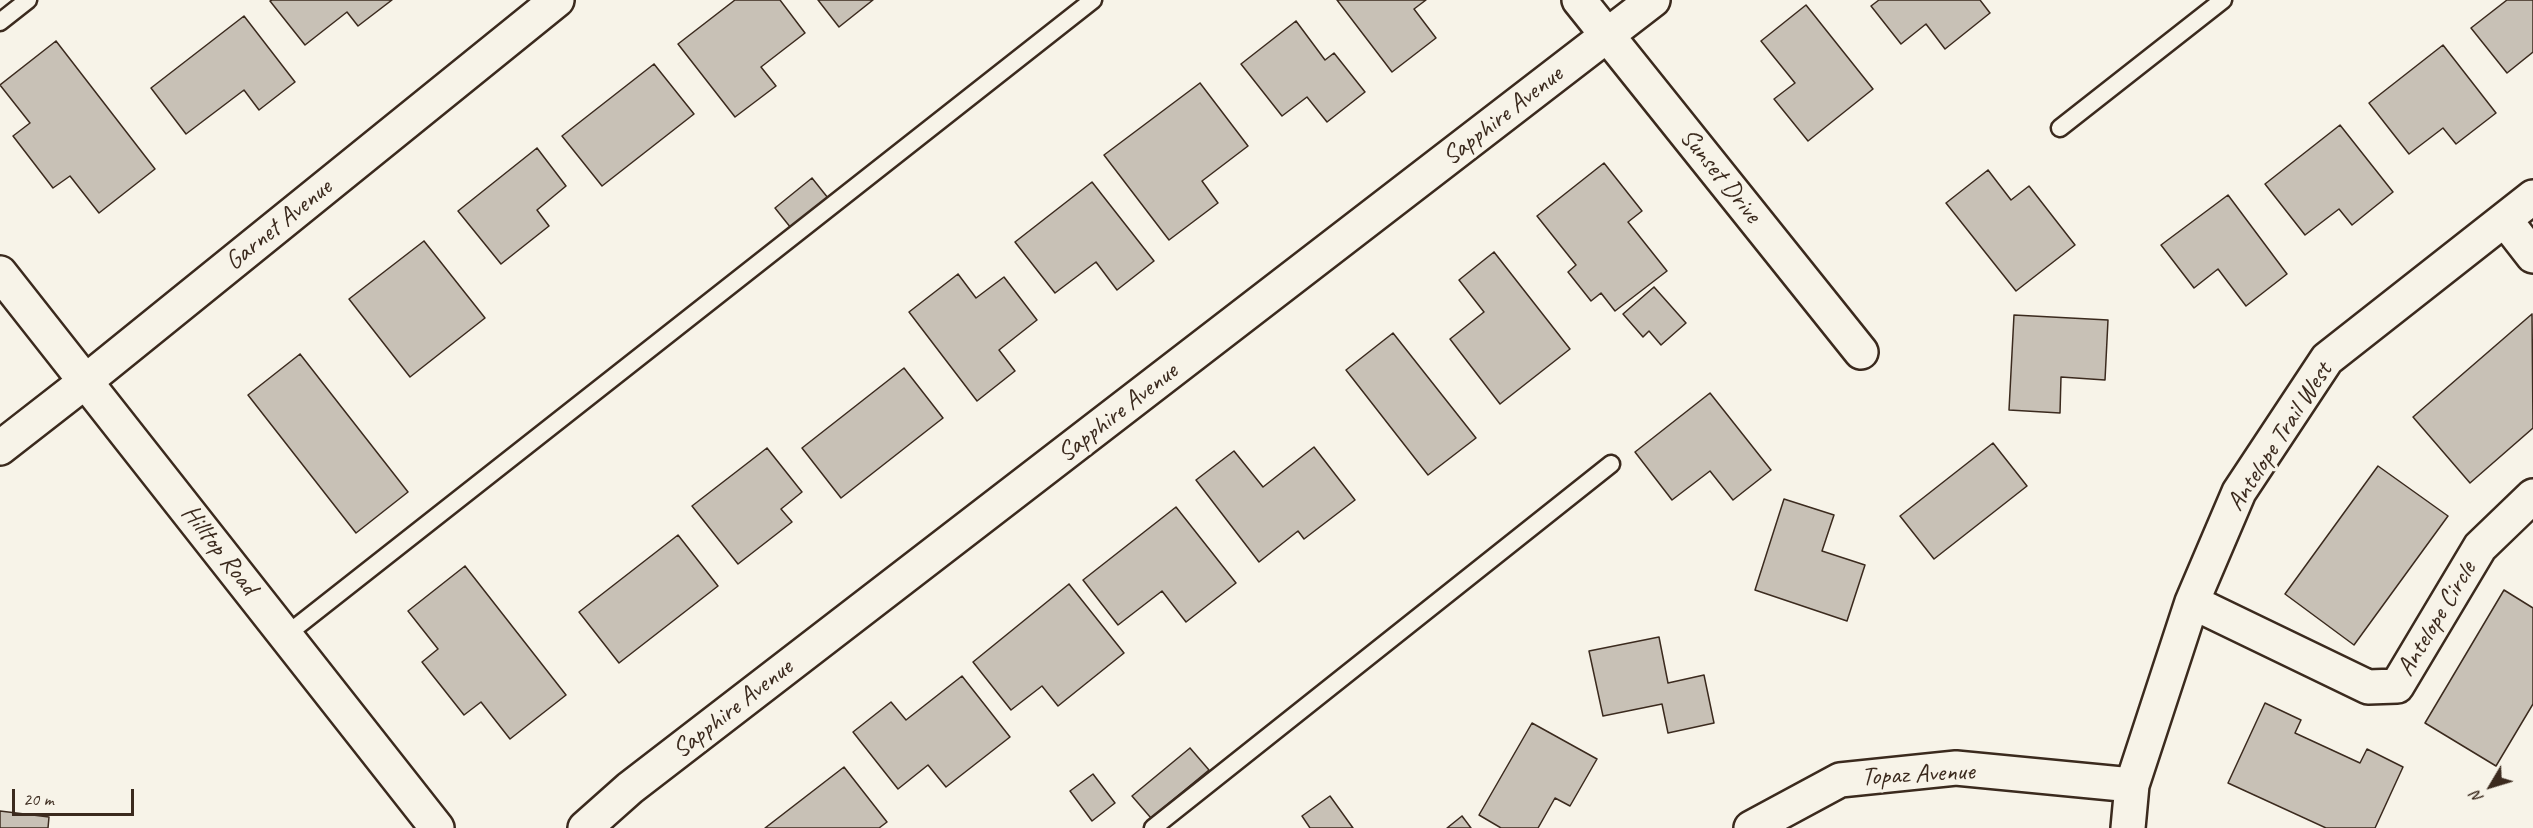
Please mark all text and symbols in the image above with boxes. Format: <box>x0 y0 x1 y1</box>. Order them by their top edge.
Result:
street label: Sapphire Avenue <box>1437 59 1569 173</box>
street label: Sunset Drive <box>1673 123 1767 229</box>
street label: Garnet Avenue <box>219 173 339 277</box>
street label: Sapphire Avenue <box>1052 356 1184 470</box>
street label: Antelope Trail West <box>2220 357 2340 517</box>
street label: Hilltop Road <box>174 499 264 601</box>
street label: Antelope Circle <box>2391 556 2483 682</box>
street label: Sapphire Avenue <box>667 652 799 766</box>
street label: Topaz Avenue <box>1861 756 1975 794</box>
north arrow <box>2461 756 2521 816</box>
scale bar <box>15 777 136 815</box>
text: N <box>2466 787 2488 807</box>
text: 20 m <box>23 788 54 810</box>

